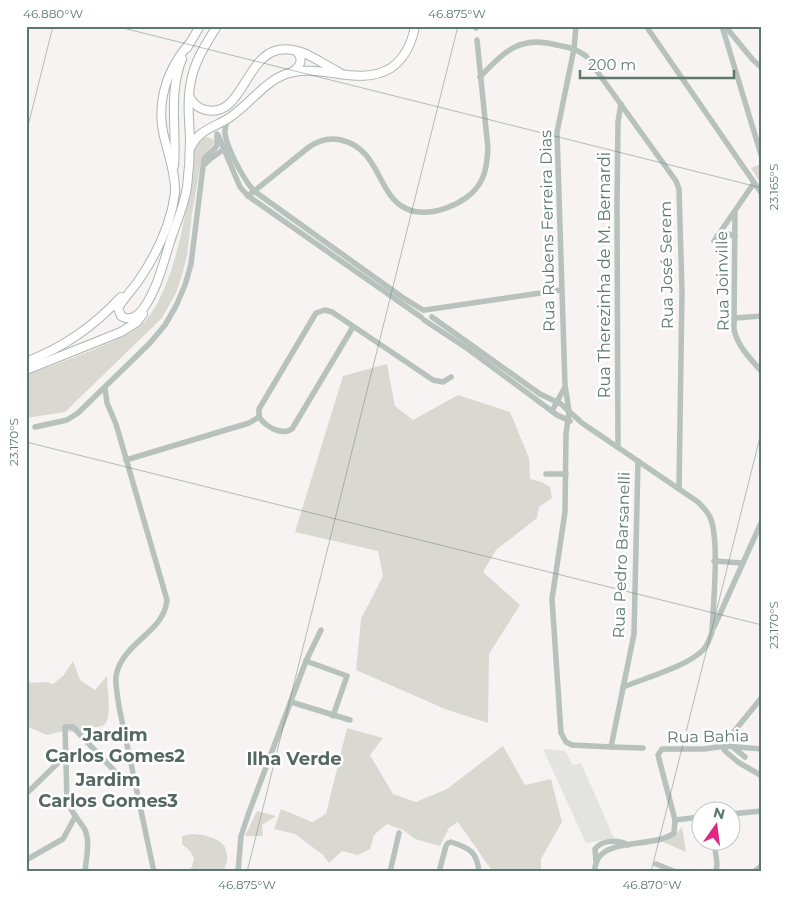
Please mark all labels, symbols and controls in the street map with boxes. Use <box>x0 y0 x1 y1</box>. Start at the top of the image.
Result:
text: 46.880°W <box>23 6 83 21</box>
text: 46.875°W <box>428 6 486 21</box>
scale bar <box>580 48 734 80</box>
text: 200 m <box>588 55 636 74</box>
street label: Rua Rubens Ferreira Dias <box>536 130 559 332</box>
street label: Rua Therezinha de M. Bernardi <box>595 152 614 398</box>
text: 23.165°S <box>766 164 781 210</box>
street label: Rua José Serem <box>656 201 677 329</box>
street label: Rua Joinville <box>712 231 733 331</box>
text: 23.170°S <box>6 418 21 466</box>
street label: Rua Pedro Barsanelli <box>609 471 634 639</box>
text: 23.170°S <box>766 601 781 649</box>
district label: Jardim Carlos Gomes2 <box>45 724 185 767</box>
street label: Rua Bahia <box>667 726 749 747</box>
district label: Ilha Verde <box>246 748 342 770</box>
district label: Jardim Carlos Gomes3 <box>38 769 178 812</box>
north arrow <box>690 800 740 850</box>
text: N <box>711 803 727 823</box>
text: 46.875°W <box>218 877 276 892</box>
text: 46.870°W <box>622 877 682 892</box>

